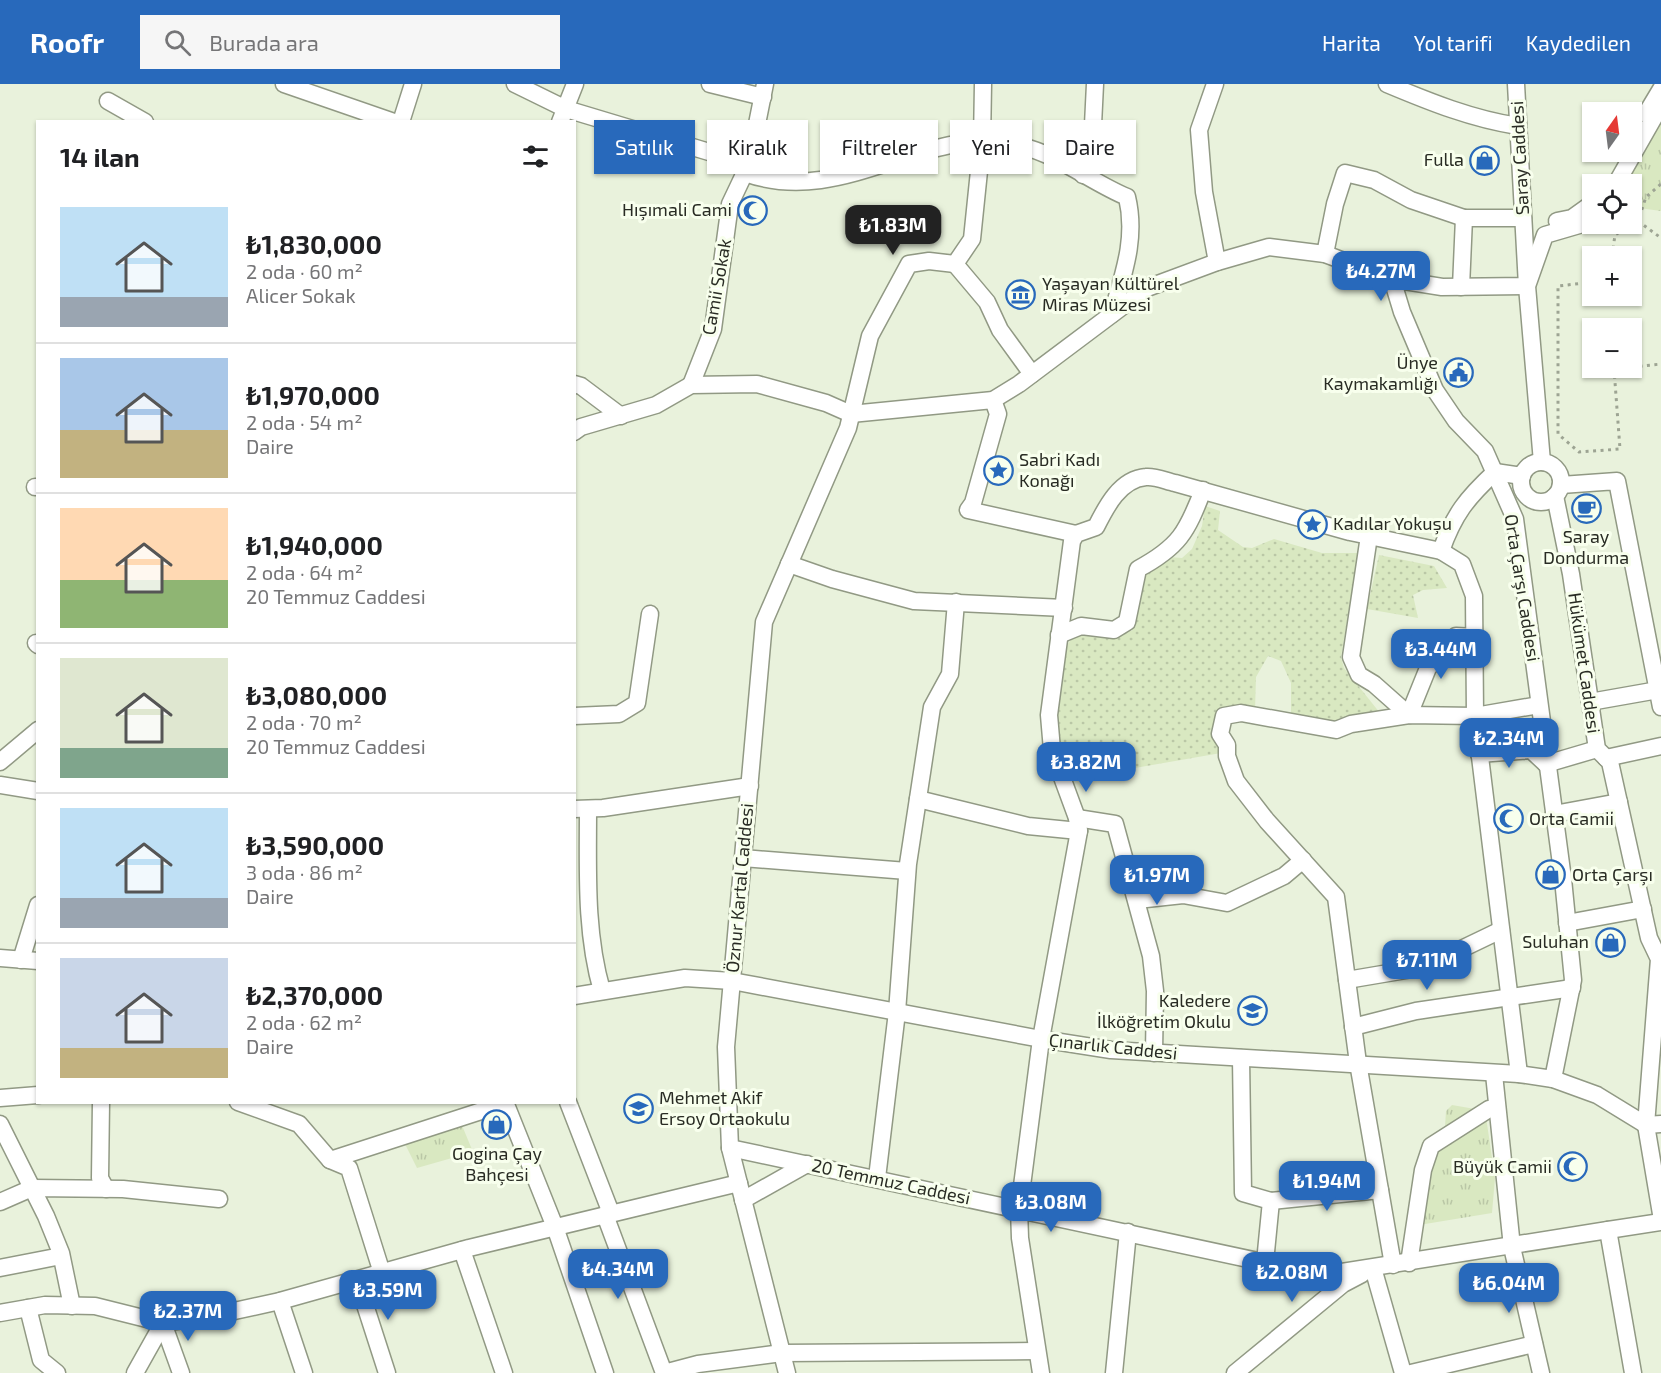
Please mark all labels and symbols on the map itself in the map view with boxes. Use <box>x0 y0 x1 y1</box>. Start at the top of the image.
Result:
street label: Saray Caddesi <box>1505 100 1533 216</box>
north arrow <box>1582 102 1642 162</box>
shop icon: Fulla <box>1469 144 1501 176</box>
place label: Fulla <box>1424 148 1464 170</box>
mosque icon: Hışımali Cami <box>737 194 769 226</box>
place label: Hışımali Cami <box>622 198 732 221</box>
pin: ₺1.83M <box>844 205 942 256</box>
street label: Camii Sokak <box>697 237 735 337</box>
pin: ₺4.27M <box>1332 251 1430 302</box>
place label: Yaşayan Kültürel Miras Müzesi <box>1042 272 1180 315</box>
museum icon: Yaşayan Kültürel Miras Müzesi <box>1005 278 1037 310</box>
place label: Ünye Kaymakamlığı <box>1323 351 1438 394</box>
public building icon: Ünye Kaymakamlığı <box>1443 357 1475 389</box>
place label: Sabri Kadı Konağı <box>1019 448 1100 491</box>
place icon: Sabri Kadı Konağı <box>982 454 1014 486</box>
cafe icon: Saray Dondurma <box>1570 492 1602 524</box>
place icon: Kadılar Yokuşu <box>1296 508 1328 540</box>
place label: Kadılar Yokuşu <box>1333 512 1452 535</box>
street label: Orta Çarşı Caddesi <box>1499 513 1546 663</box>
place label: Saray Dondurma <box>1543 525 1629 568</box>
street label: Hükümet Caddesi <box>1564 591 1606 735</box>
pin: ₺3.44M <box>1392 629 1490 680</box>
pin: ₺2.34M <box>1460 718 1558 769</box>
pin: ₺3.82M <box>1037 742 1135 793</box>
street label: Öznur Kartal Caddesi <box>721 802 757 974</box>
mosque icon: Orta Camii <box>1492 803 1524 835</box>
place label: Orta Camii <box>1529 807 1614 829</box>
pin: ₺1.97M <box>1108 855 1206 906</box>
shop icon: Orta Çarşı <box>1535 859 1567 891</box>
place label: Orta Çarşı <box>1572 863 1653 886</box>
shop icon: Suluhan <box>1594 926 1626 958</box>
place label: Suluhan <box>1522 930 1589 952</box>
pin: ₺7.11M <box>1378 940 1476 991</box>
place label: Kaledere İlköğretim Okulu <box>1097 989 1231 1032</box>
school or university icon: Kaledere İlköğretim Okulu <box>1236 995 1268 1027</box>
street label: Çınarlık Caddesi <box>1048 1028 1178 1065</box>
place label: Mehmet Akif Ersoy Ortaokulu <box>659 1086 790 1129</box>
school or university icon: Mehmet Akif Ersoy Ortaokulu <box>622 1092 654 1124</box>
shop icon: Gogina Çay Bahçesi <box>481 1109 513 1141</box>
place label: Gogina Çay Bahçesi <box>452 1142 543 1186</box>
mosque icon: Büyük Camii <box>1557 1151 1589 1183</box>
street label: 20 Temmuz Caddesi <box>810 1153 973 1209</box>
place label: Büyük Camii <box>1453 1155 1552 1177</box>
pin: ₺1.94M <box>1278 1161 1376 1212</box>
pin: ₺3.08M <box>1002 1182 1100 1233</box>
pin: ₺4.34M <box>569 1249 667 1300</box>
pin: ₺2.08M <box>1243 1252 1341 1303</box>
pin: ₺6.04M <box>1460 1263 1558 1314</box>
pin: ₺3.59M <box>339 1270 437 1321</box>
pin: ₺2.37M <box>139 1291 237 1342</box>

